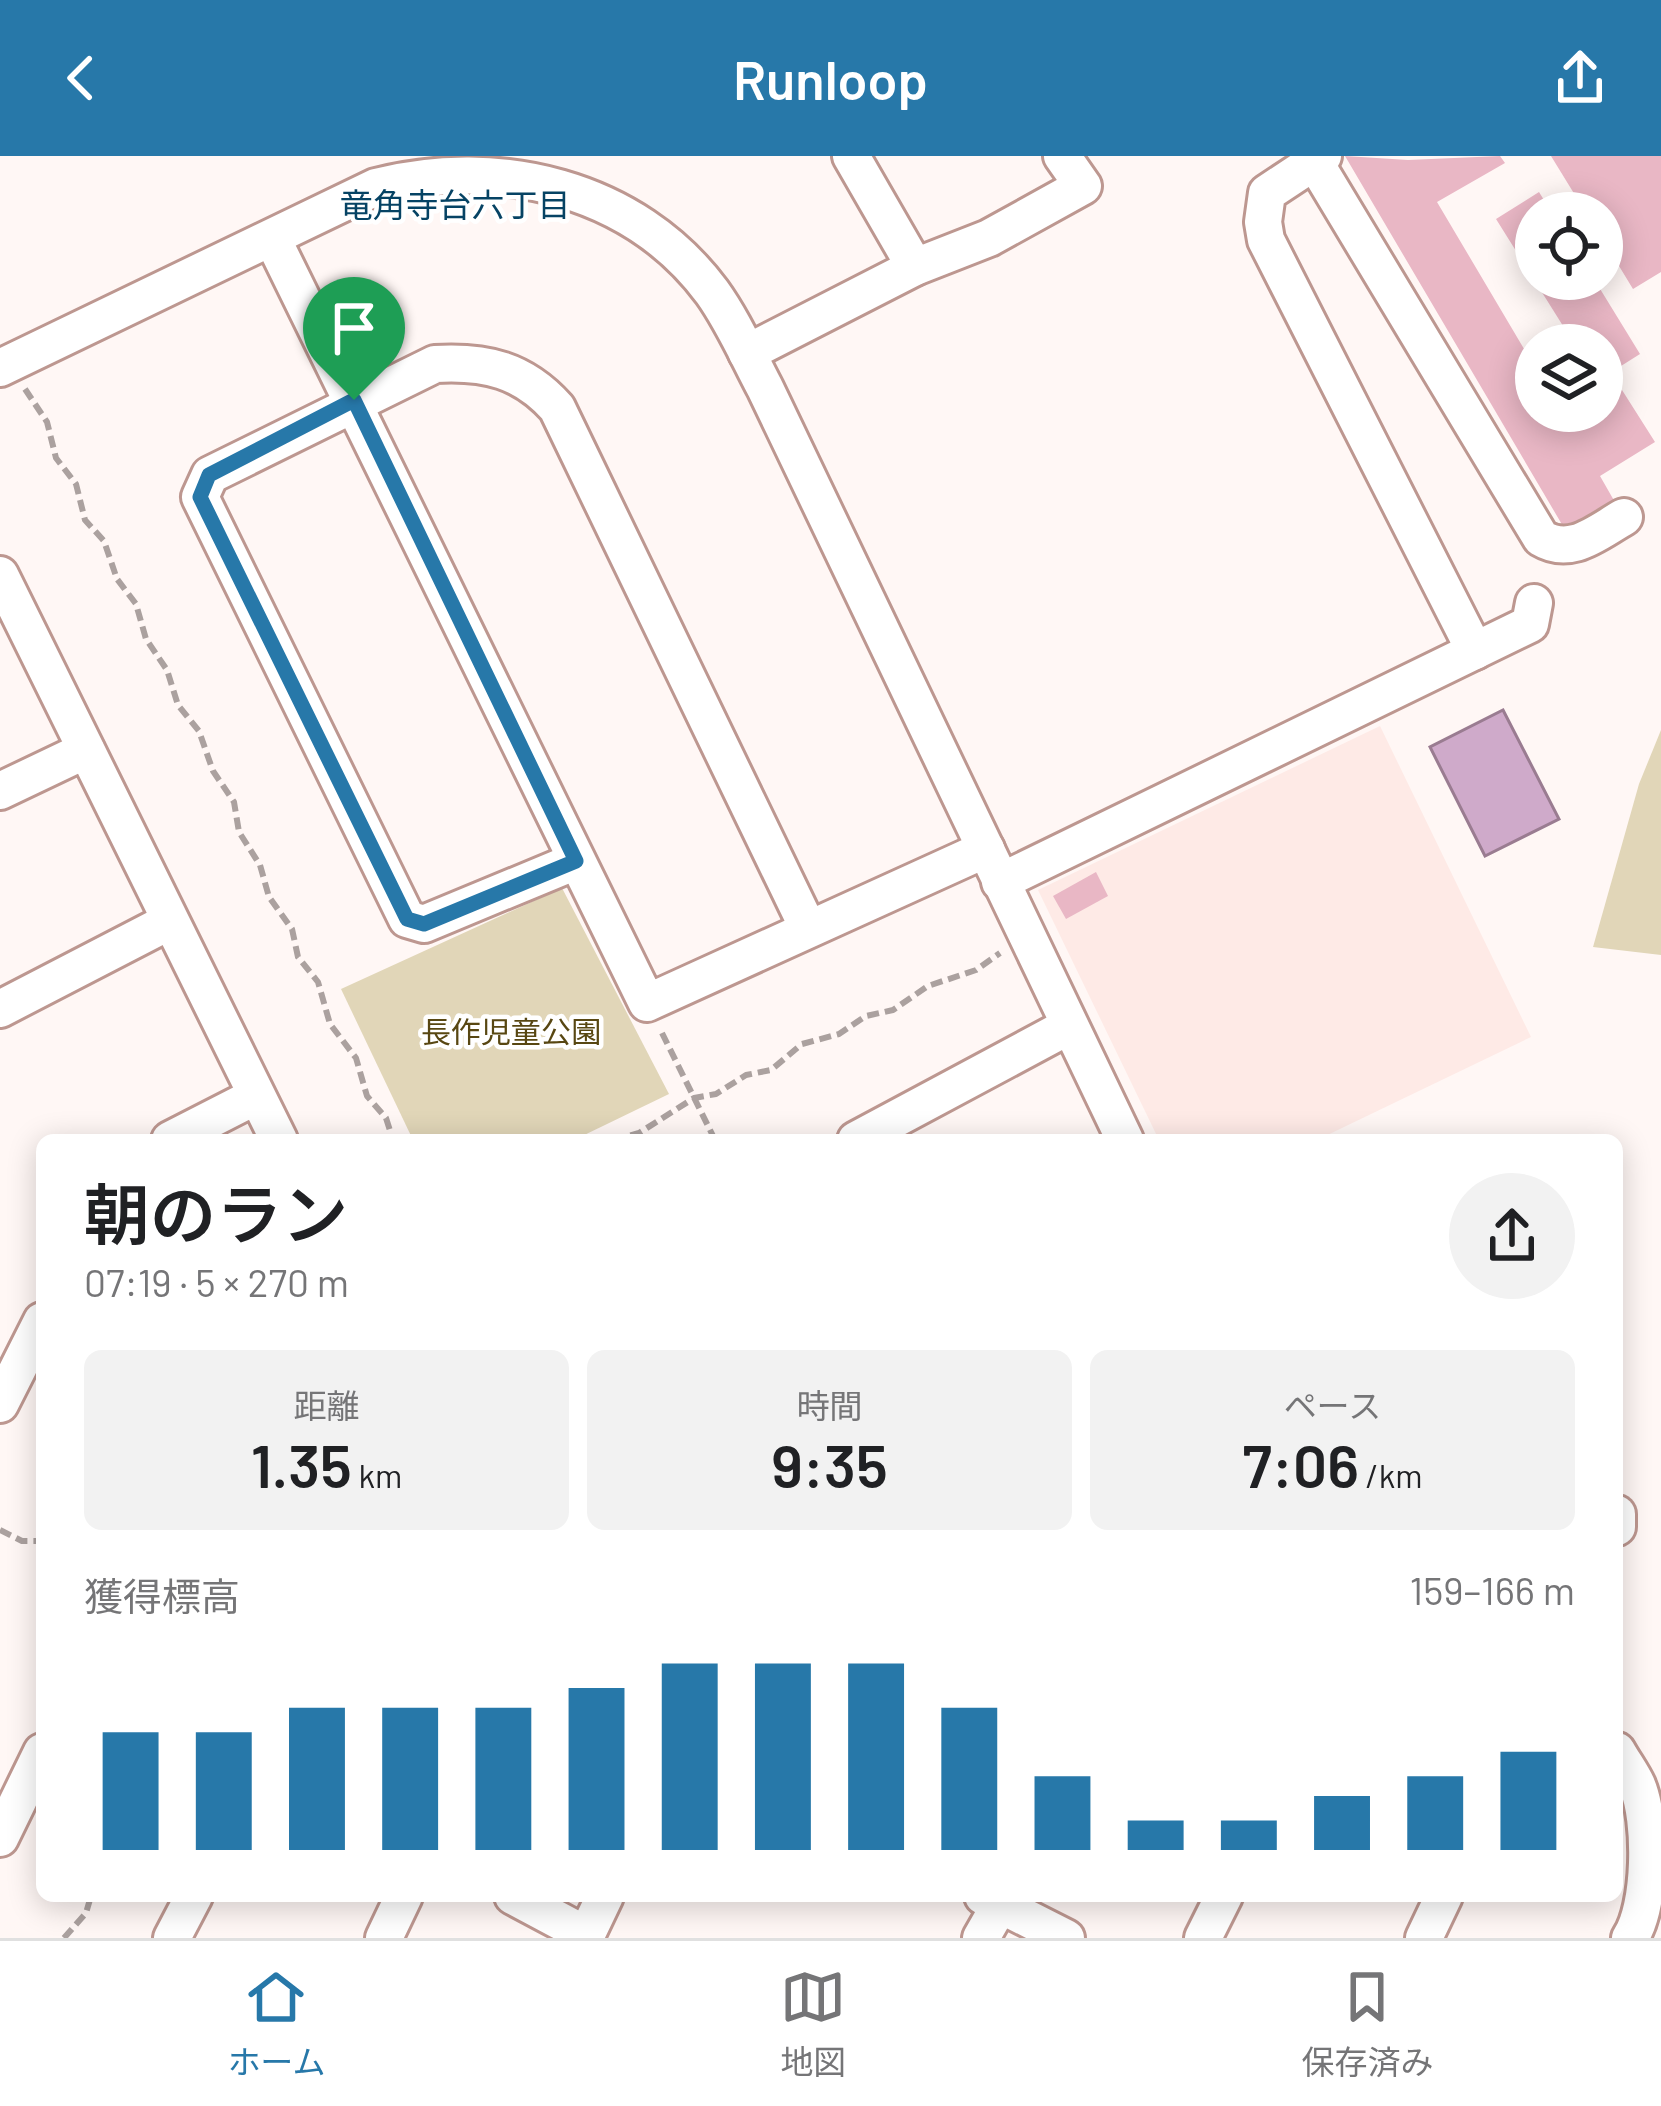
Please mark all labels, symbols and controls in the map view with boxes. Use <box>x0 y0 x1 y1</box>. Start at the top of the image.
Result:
icon: back <box>48 45 114 111</box>
icon: share <box>1547 45 1613 111</box>
text: Runloop <box>733 46 928 111</box>
district label: 竜角寺台六丁目 <box>340 184 571 224</box>
map controls <box>1515 192 1623 432</box>
button: locate <box>1515 192 1623 300</box>
pin <box>303 277 405 400</box>
icon: arrive <box>321 295 387 361</box>
button: layers <box>1515 324 1623 432</box>
park label: 長作児童公園 <box>421 1013 601 1049</box>
text: 朝のラン <box>84 1173 348 1252</box>
button: share <box>1449 1173 1575 1299</box>
text: 07:19 · 5 × 270 m <box>84 1258 349 1305</box>
text: 距離 <box>294 1385 360 1425</box>
text: 時間 <box>797 1385 863 1425</box>
text: ペース <box>1284 1385 1381 1425</box>
text: 1.35 <box>251 1428 352 1500</box>
text: 9:35 <box>771 1428 888 1500</box>
text: 7:06 <box>1242 1428 1359 1500</box>
text: km <box>352 1455 402 1495</box>
text: /km <box>1359 1455 1423 1495</box>
text: 159–166 m <box>1410 1566 1575 1613</box>
text: 獲得標高 <box>84 1572 240 1619</box>
tab: ホーム <box>227 1964 326 2084</box>
tab: 地図 <box>780 1964 846 2084</box>
tab: 保存済み <box>1301 1964 1433 2084</box>

